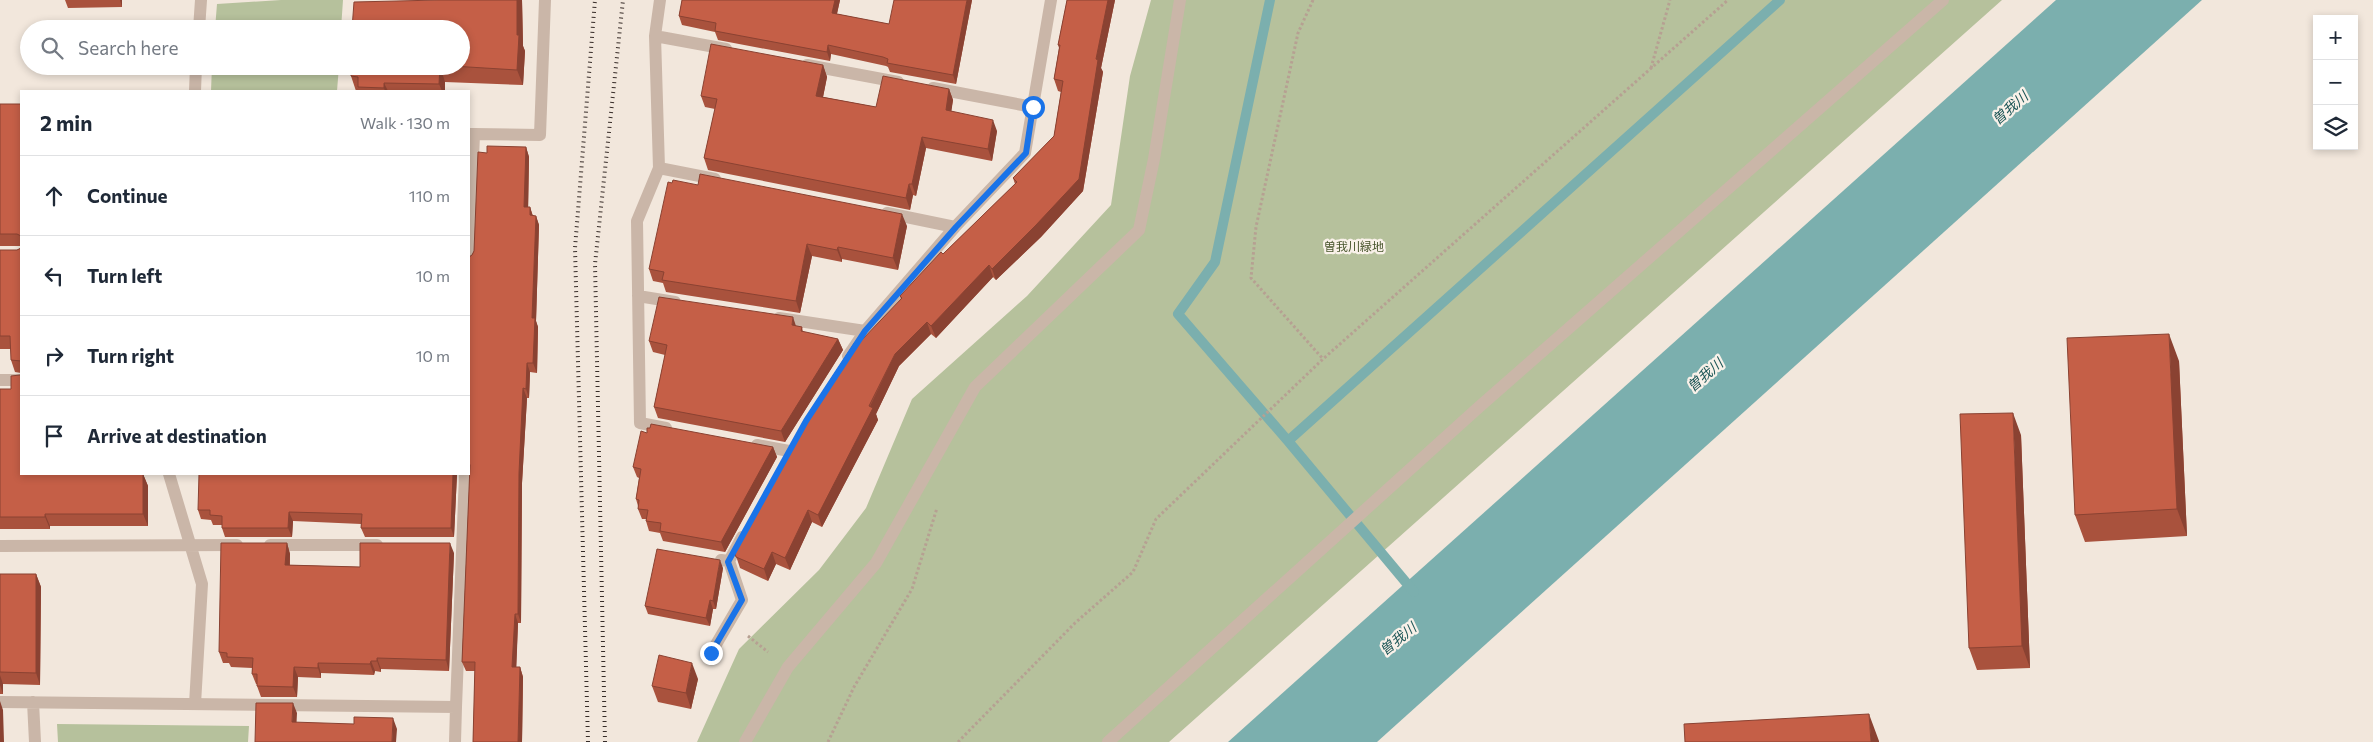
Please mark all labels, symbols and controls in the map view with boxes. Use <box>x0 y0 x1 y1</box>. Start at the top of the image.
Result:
map controls <box>2313 15 2358 150</box>
button: + <box>2313 15 2358 60</box>
search box <box>20 20 470 75</box>
icon: search <box>38 34 66 62</box>
text: Search here <box>78 36 178 59</box>
button: − <box>2313 60 2358 105</box>
water label: 曽我川 <box>1988 86 2033 128</box>
route start <box>1022 96 1045 119</box>
button: layers <box>2313 105 2358 150</box>
text: 2 min <box>40 110 92 135</box>
text: Walk · 130 m <box>360 113 450 132</box>
icon: ahead <box>40 182 68 210</box>
text: Continue <box>87 184 167 207</box>
text: 110 m <box>409 186 450 205</box>
park label: 曽我川緑地 <box>1324 239 1384 253</box>
icon: left <box>40 262 68 290</box>
text: Turn left <box>87 264 162 287</box>
text: 10 m <box>416 266 450 285</box>
icon: right <box>40 342 68 370</box>
text: Turn right <box>87 344 174 367</box>
text: 10 m <box>416 346 450 365</box>
water label: 曽我川 <box>1683 353 1728 395</box>
icon: arrive <box>40 422 68 450</box>
text: Arrive at destination <box>87 424 267 447</box>
water label: 曽我川 <box>1376 618 1421 658</box>
route end <box>700 642 723 665</box>

